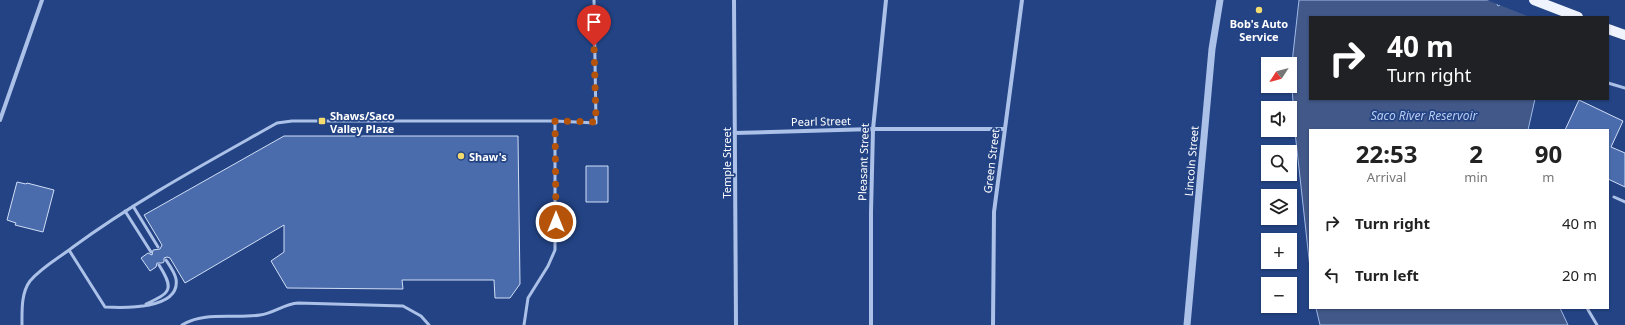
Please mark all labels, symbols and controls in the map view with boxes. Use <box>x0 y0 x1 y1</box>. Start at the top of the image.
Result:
pin <box>577 5 611 46</box>
marker: Bob's Auto Service <box>1254 5 1264 15</box>
icon: arrive <box>583 11 605 33</box>
place label: Bob's Auto Service <box>1230 16 1288 44</box>
text: 40 m <box>1387 27 1454 65</box>
icon: right <box>1321 32 1373 84</box>
north arrow <box>1261 57 1297 93</box>
map controls <box>1261 57 1297 313</box>
text: Turn right <box>1387 63 1471 87</box>
button: sound <box>1261 101 1297 137</box>
water label: Saco River Reservoir <box>1371 107 1479 124</box>
place label: Shaws/Saco Valley Plaze <box>330 108 395 136</box>
street label: Pearl Street <box>791 113 851 129</box>
marker: Shaws/Saco Valley Plaze <box>317 116 327 126</box>
street label: Pleasant Street <box>854 123 872 201</box>
street label: Lincoln Street <box>1180 125 1202 197</box>
street label: Temple Street <box>719 127 734 199</box>
street label: Green Street <box>980 128 1002 194</box>
text: 22:53 <box>1356 137 1417 170</box>
text: 2 <box>1469 137 1483 170</box>
text: 90 <box>1535 137 1562 170</box>
button: search <box>1261 145 1297 181</box>
place label: Shaw's <box>469 149 507 164</box>
marker: Shaw's <box>456 151 466 161</box>
text: Arrival <box>1367 168 1406 186</box>
text: min <box>1464 168 1488 186</box>
text: m <box>1542 168 1555 186</box>
button: layers <box>1261 189 1297 225</box>
position arrow <box>535 201 577 243</box>
icon: right <box>1321 212 1343 234</box>
text: Turn right <box>1355 213 1430 233</box>
text: 40 m <box>1562 213 1597 233</box>
button: + <box>1261 233 1297 269</box>
icon: left <box>1321 264 1343 286</box>
text: Turn left <box>1355 265 1419 285</box>
text: 20 m <box>1562 265 1597 285</box>
button: − <box>1261 277 1297 313</box>

